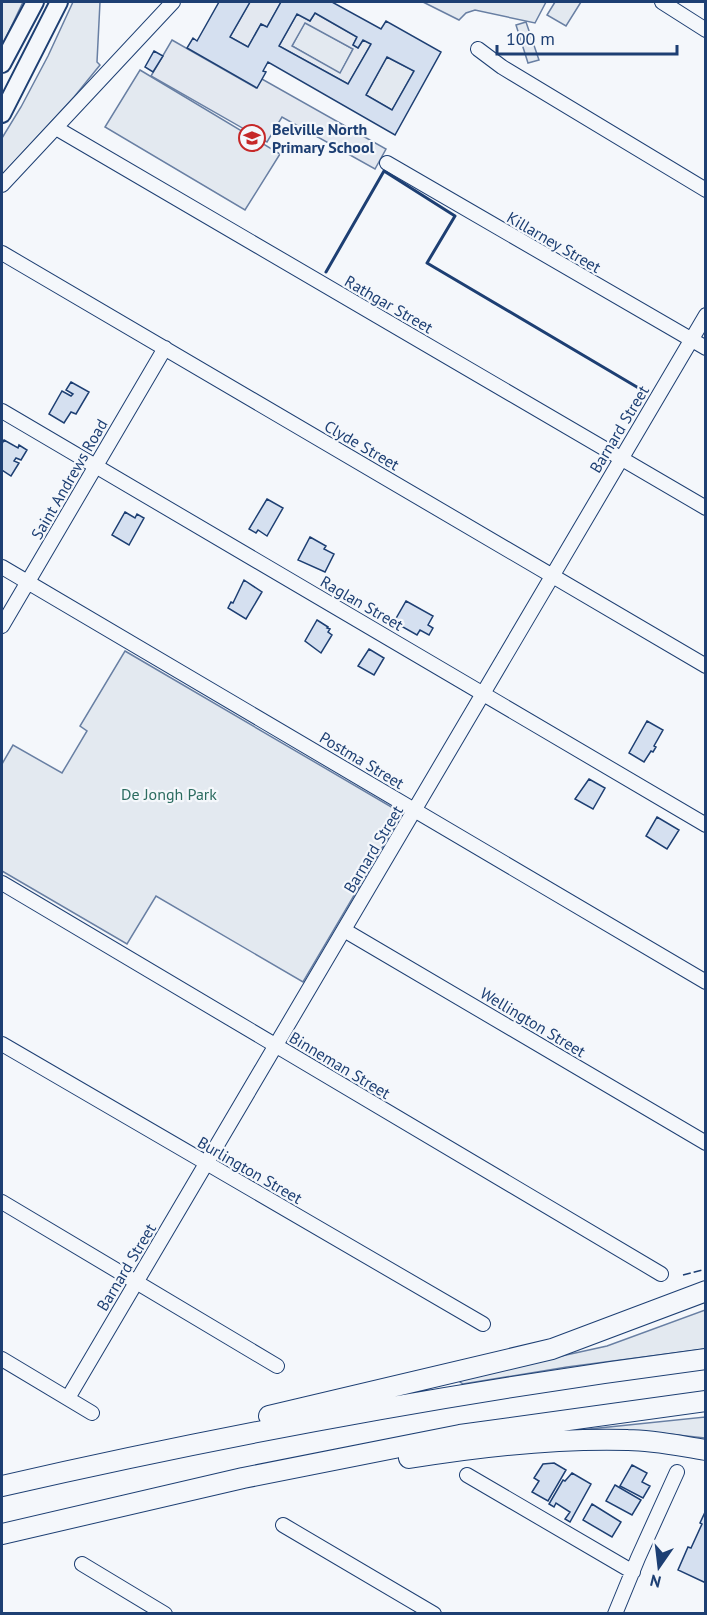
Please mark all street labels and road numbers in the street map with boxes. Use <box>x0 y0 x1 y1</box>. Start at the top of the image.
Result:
street label: Killarney Street <box>503 207 605 277</box>
street label: Rathgar Street <box>341 271 437 338</box>
street label: Barnard Street <box>585 381 653 476</box>
street label: Saint Andrews Road <box>26 415 112 543</box>
street label: Clyde Street <box>321 416 403 475</box>
street label: Raglan Street <box>317 571 407 635</box>
street label: Postma Street <box>316 727 408 793</box>
street label: Barnard Street <box>339 801 407 896</box>
street label: Wellington Street <box>477 983 590 1062</box>
street label: Binneman Street <box>286 1027 395 1103</box>
street label: Burlington Street <box>194 1132 306 1208</box>
street label: Barnard Street <box>92 1219 160 1314</box>

